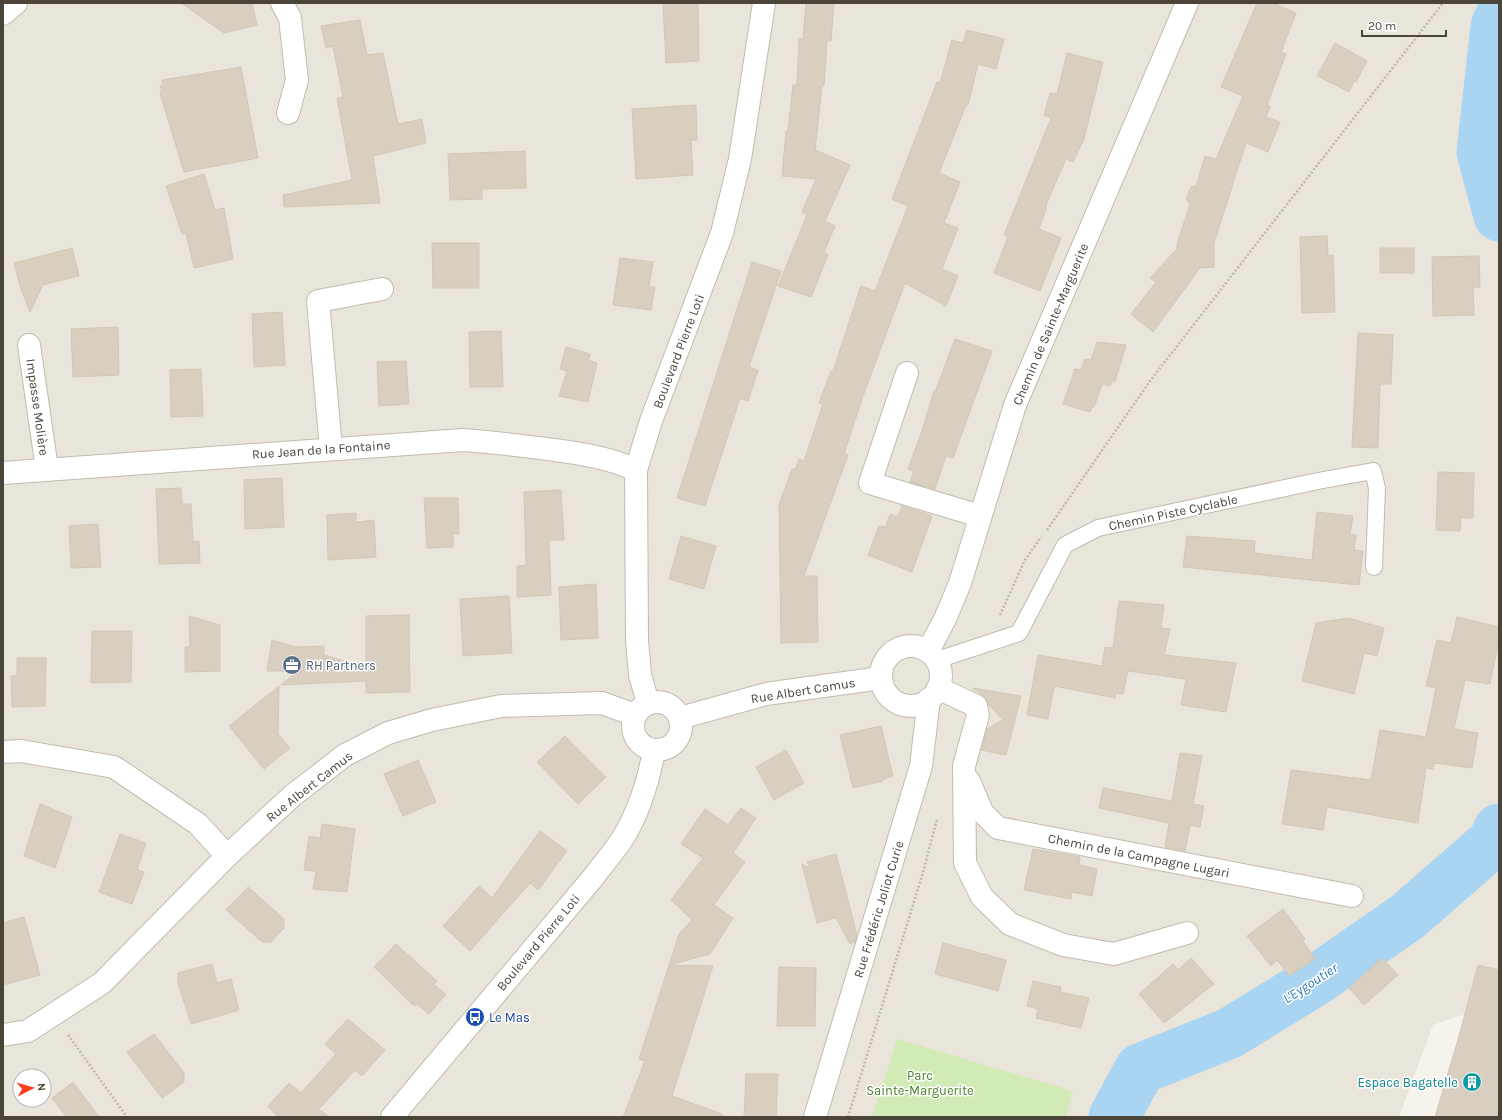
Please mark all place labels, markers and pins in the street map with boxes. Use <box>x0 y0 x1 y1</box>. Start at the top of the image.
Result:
office icon: RH Partners <box>281 654 303 676</box>
place label: RH Partners <box>306 658 376 673</box>
bus stop icon: Le Mas <box>464 1006 486 1028</box>
place label: Le Mas <box>489 1010 530 1025</box>
building icon: Espace Bagatelle <box>1461 1071 1483 1093</box>
place label: Espace Bagatelle <box>1357 1075 1458 1090</box>

